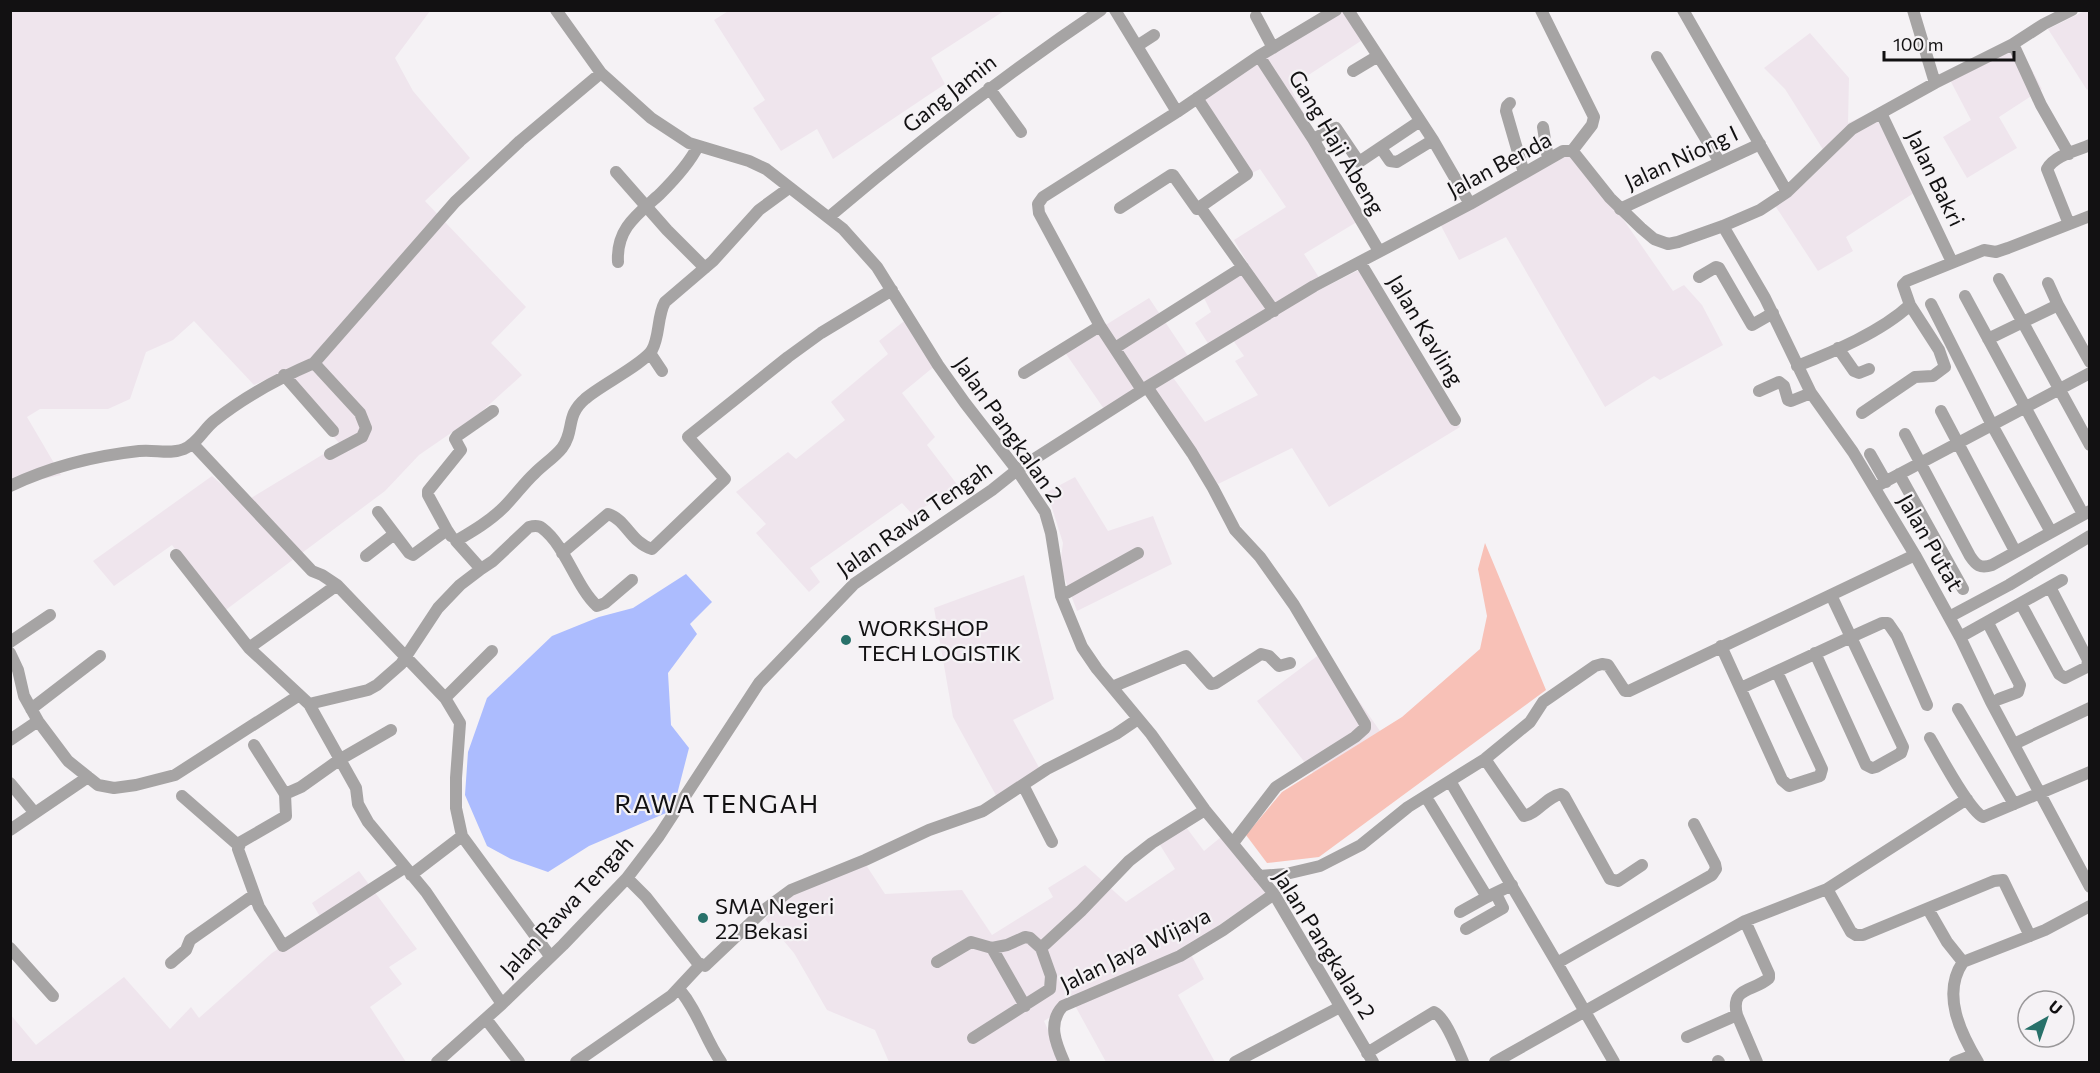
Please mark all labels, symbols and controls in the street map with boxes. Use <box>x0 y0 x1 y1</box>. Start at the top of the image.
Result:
scale bar <box>1884 24 2014 62</box>
text: 100 m <box>1893 33 1943 55</box>
street label: Gang Jamin <box>897 48 1001 138</box>
street label: Gang Haji Abeng <box>1283 65 1391 219</box>
street label: Jalan Niong I <box>1620 119 1742 195</box>
street label: Jalan Benda <box>1442 125 1556 203</box>
street label: Jalan Bakri <box>1901 125 1971 231</box>
street label: Jalan Kavling <box>1382 270 1470 391</box>
street label: Jalan Pangkalan 2 <box>949 351 1069 507</box>
street label: Jalan Rawa Tengah <box>831 454 997 582</box>
street label: Jalan Putat <box>1892 489 1970 595</box>
place label: WORKSHOP TECH LOGISTIK <box>858 614 1021 666</box>
marker: WORKSHOP TECH LOGISTIK <box>839 633 853 647</box>
district label: RAWA TENGAH <box>614 787 820 818</box>
street label: Jalan Rawa Tengah <box>494 830 638 982</box>
street label: Jalan Pangkalan 2 <box>1268 864 1382 1024</box>
place label: SMA Negeri 22 Bekasi <box>715 892 834 944</box>
street label: Jalan Jaya Wijaya <box>1055 901 1215 997</box>
marker: SMA Negeri 22 Bekasi <box>696 911 710 925</box>
north arrow <box>2016 989 2076 1049</box>
text: U <box>2045 996 2067 1018</box>

